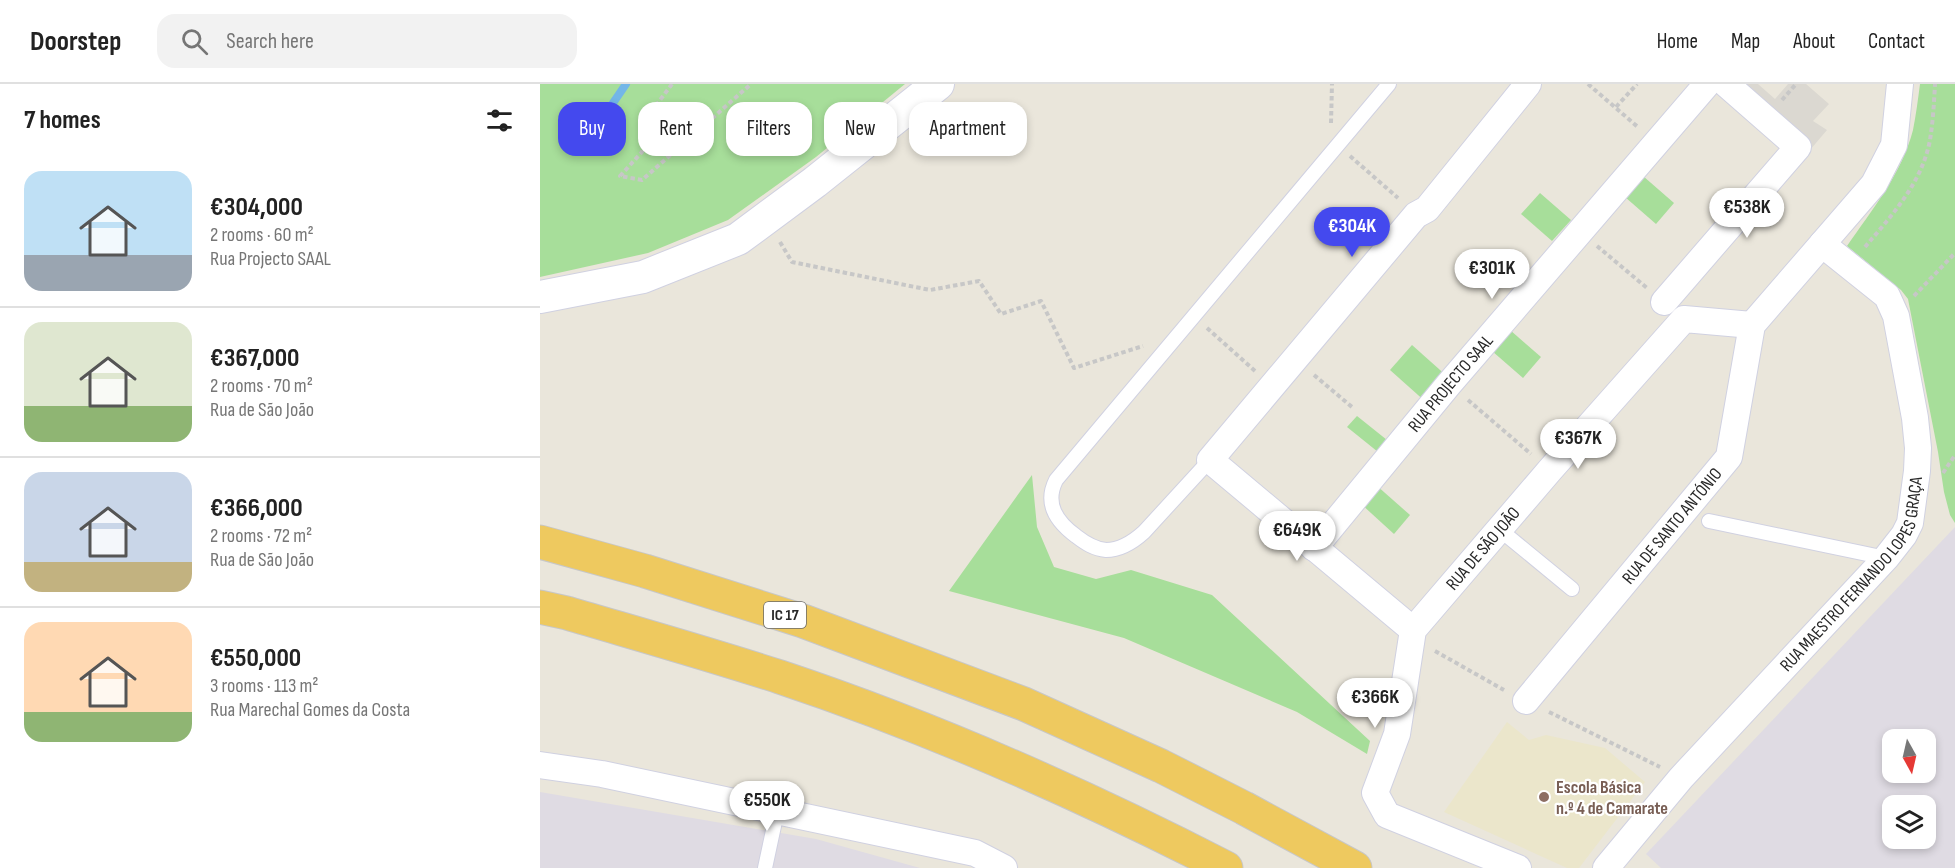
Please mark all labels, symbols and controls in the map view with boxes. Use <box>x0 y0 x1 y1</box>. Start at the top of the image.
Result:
search box <box>157 14 577 68</box>
text: Doorstep <box>30 25 121 58</box>
icon: search <box>178 25 211 58</box>
text: Search here <box>226 28 314 55</box>
text: Home <box>1657 29 1698 54</box>
text: Map <box>1731 29 1760 54</box>
text: About <box>1793 29 1835 54</box>
text: Contact <box>1868 29 1925 54</box>
chip: Buy <box>558 102 626 156</box>
chip: Rent <box>638 102 714 156</box>
chip: Filters <box>726 102 812 156</box>
chip: New <box>824 102 897 156</box>
chip: Apartment <box>909 102 1027 156</box>
icon: filters <box>483 104 516 137</box>
text: 7 homes <box>24 105 101 136</box>
pin: €538K <box>1705 188 1789 239</box>
text: €304,000 <box>210 192 303 223</box>
icon: home <box>72 195 144 267</box>
text: €538K <box>1723 195 1771 219</box>
pin: €304K <box>1310 207 1394 258</box>
text: €304K <box>1328 214 1376 238</box>
text: 2 rooms · 60 m² <box>210 223 314 247</box>
text: Rua Projecto SAAL <box>210 247 331 271</box>
pin: €301K <box>1450 249 1534 300</box>
text: €301K <box>1469 256 1515 280</box>
street label: RUA PROJECTO SAAL <box>1404 330 1498 436</box>
text: €367,000 <box>210 343 299 374</box>
icon: home <box>72 346 144 418</box>
text: 2 rooms · 70 m² <box>210 374 313 398</box>
text: Rua de São João <box>210 398 314 422</box>
pin: €367K <box>1536 419 1620 470</box>
text: €367K <box>1554 426 1602 450</box>
street label: RUA DE SANTO ANTÓNIO <box>1617 463 1726 588</box>
street label: RUA MAESTRO FERNANDO LOPES GRAÇA <box>1775 475 1927 676</box>
text: €366,000 <box>210 493 303 524</box>
icon: home <box>72 496 144 568</box>
street label: RUA DE SÃO JOÃO <box>1441 503 1524 594</box>
pin: €649K <box>1255 511 1339 562</box>
text: €649K <box>1273 518 1321 542</box>
text: 2 rooms · 72 m² <box>210 524 312 548</box>
text: Rua de São João <box>210 548 314 572</box>
road number: IC 17 <box>764 602 806 628</box>
text: €550,000 <box>210 643 301 674</box>
icon: home <box>72 646 144 718</box>
text: 3 rooms · 113 m² <box>210 674 319 698</box>
pin: €366K <box>1333 678 1417 729</box>
text: €366K <box>1351 685 1399 709</box>
text: Rua Marechal Gomes da Costa <box>210 698 410 722</box>
north arrow <box>1882 729 1936 783</box>
map controls <box>1882 729 1936 849</box>
place label: Escola Básica n.º 4 de Camarate <box>1556 777 1668 819</box>
pin: €550K <box>725 781 809 832</box>
text: €550K <box>743 788 791 812</box>
marker: Escola Básica n.º 4 de Camarate <box>1537 790 1551 804</box>
button: layers <box>1882 795 1936 849</box>

